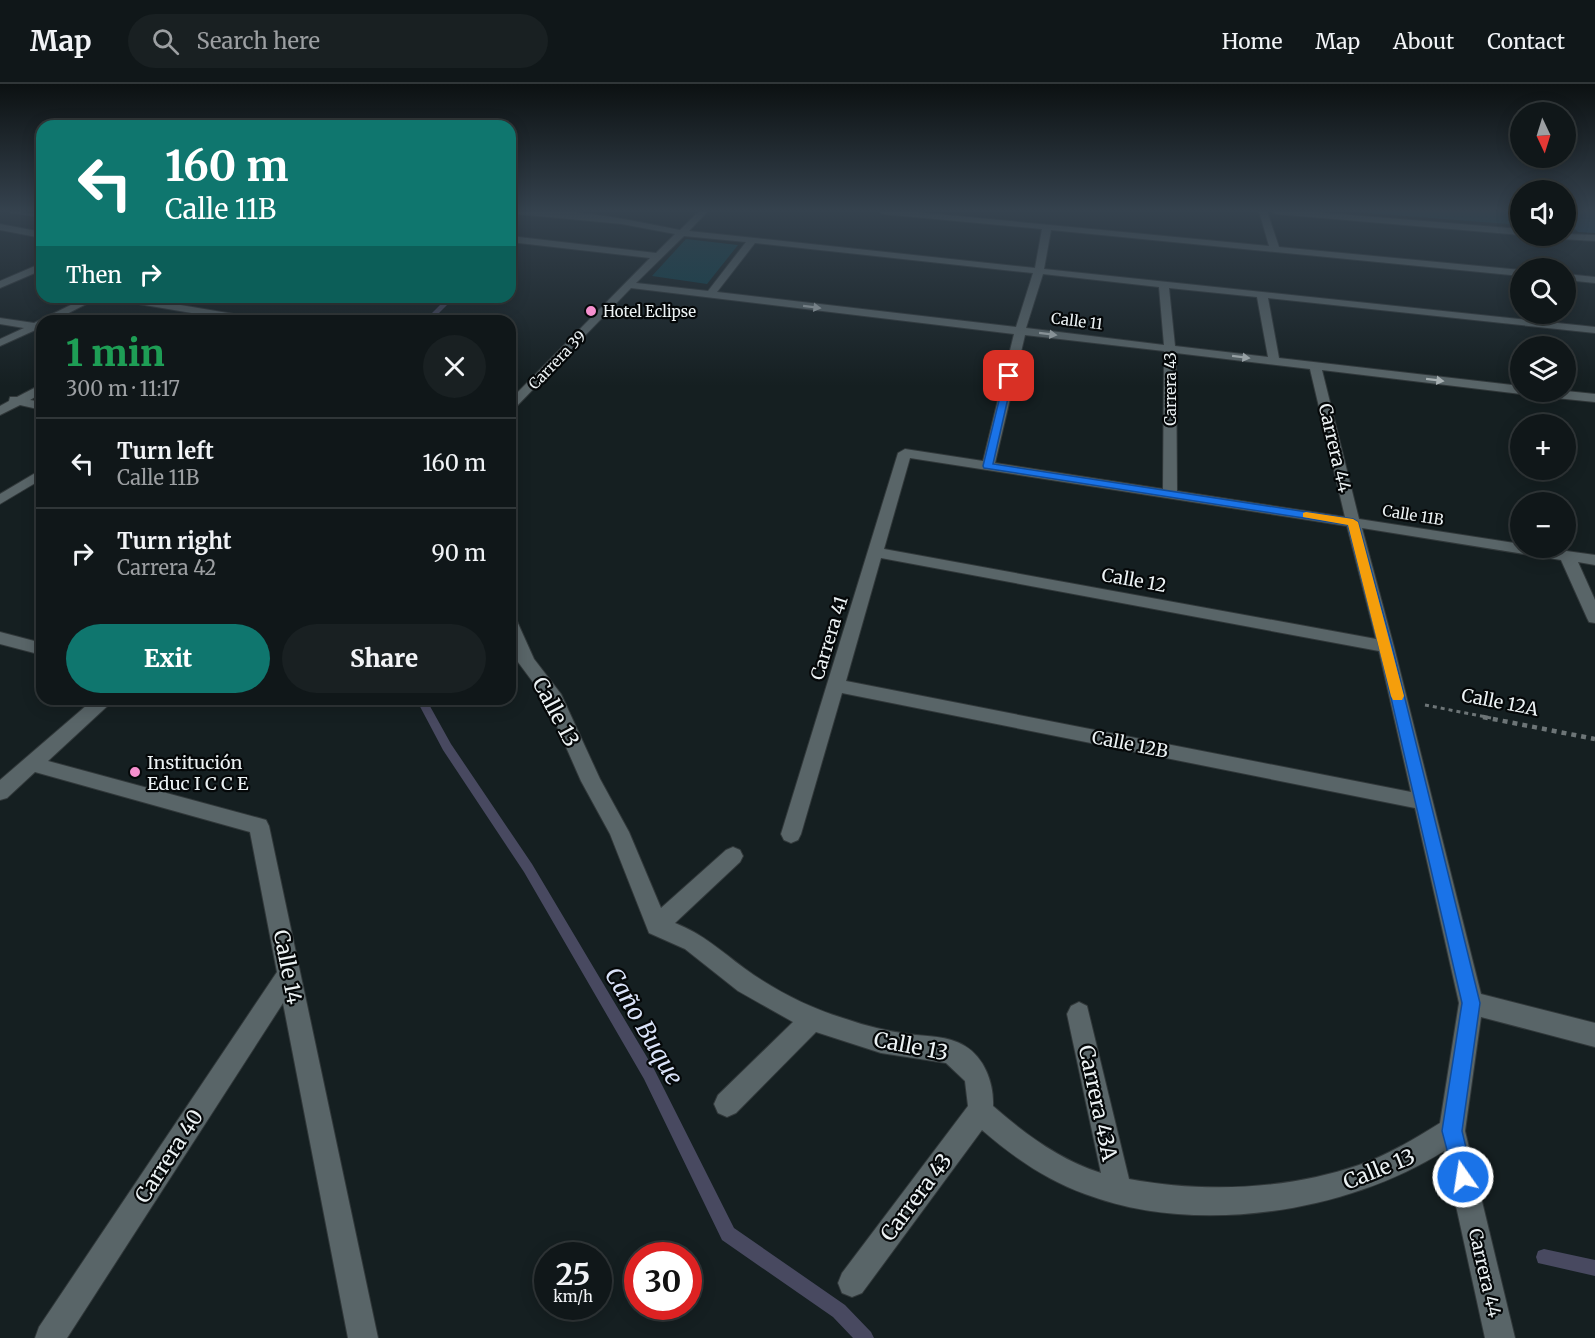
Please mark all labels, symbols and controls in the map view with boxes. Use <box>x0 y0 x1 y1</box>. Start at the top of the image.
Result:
search box <box>128 14 548 68</box>
text: Map <box>30 23 92 59</box>
icon: search <box>149 25 182 58</box>
text: Search here <box>197 27 320 55</box>
text: Home <box>1222 28 1282 55</box>
text: Map <box>1315 28 1360 55</box>
text: About <box>1393 28 1454 55</box>
text: Contact <box>1487 28 1565 55</box>
north arrow <box>1510 102 1576 168</box>
map controls <box>1510 102 1576 558</box>
text: 160 m <box>165 140 289 192</box>
icon: left <box>66 144 144 222</box>
button: sound <box>1510 180 1576 246</box>
text: Calle 11B <box>165 192 276 226</box>
icon: right <box>134 258 167 291</box>
button: search <box>1510 258 1576 324</box>
text: Then <box>66 261 122 289</box>
place label: Hotel Eclipse <box>603 302 696 321</box>
one-way arrow <box>803 302 822 311</box>
marker: Hotel Eclipse <box>584 304 598 318</box>
street label: Calle 11 <box>1050 308 1104 334</box>
street label: Carrera 39 <box>524 327 590 393</box>
one-way arrow <box>1038 329 1057 339</box>
text: 1 min <box>66 331 165 376</box>
button: close <box>423 335 486 398</box>
button: layers <box>1510 336 1576 402</box>
pin <box>983 350 1034 401</box>
street label: Carrera 43 <box>1161 352 1180 426</box>
one-way arrow <box>1232 352 1251 362</box>
icon: arrive <box>992 359 1025 392</box>
one-way arrow <box>1426 375 1445 385</box>
text: 300 m · 11:17 <box>66 376 180 401</box>
street label: Carrera 44 <box>1314 401 1356 495</box>
button: + <box>1510 414 1576 480</box>
text: Turn left <box>117 437 214 465</box>
icon: left <box>66 447 99 480</box>
text: 160 m <box>422 449 486 477</box>
text: Calle 11B <box>117 465 199 490</box>
button: − <box>1510 492 1576 558</box>
street label: Calle 11B <box>1381 501 1445 529</box>
text: Turn right <box>117 527 231 555</box>
icon: right <box>66 537 99 570</box>
text: 90 m <box>431 539 486 567</box>
text: Carrera 42 <box>117 555 216 580</box>
street label: Calle 12 <box>1100 563 1168 597</box>
street label: Carrera 41 <box>805 593 853 683</box>
button: Exit <box>66 624 270 693</box>
button: Share <box>282 624 486 693</box>
street label: Calle 13 <box>526 672 586 752</box>
street label: Calle 12A <box>1460 683 1541 721</box>
street label: Calle 12B <box>1090 725 1170 763</box>
place label: Institución Educ I C C E <box>147 751 249 795</box>
marker: Institución Educ I C C E <box>128 765 142 779</box>
street label: Calle 14 <box>268 927 308 1007</box>
water label: Caño Buque <box>598 961 690 1091</box>
street label: Calle 13 <box>872 1026 950 1066</box>
street label: Carrera 43A <box>1073 1043 1123 1163</box>
street label: Carrera 40 <box>129 1104 209 1208</box>
street label: Calle 13 <box>1339 1142 1419 1196</box>
position arrow <box>1431 1145 1495 1209</box>
street label: Carrera 43 <box>874 1148 958 1246</box>
street label: Carrera 44 <box>1464 1226 1506 1320</box>
speed limit sign: 30 <box>624 1242 702 1320</box>
text: 25 <box>556 1255 590 1293</box>
text: km/h <box>553 1287 593 1306</box>

